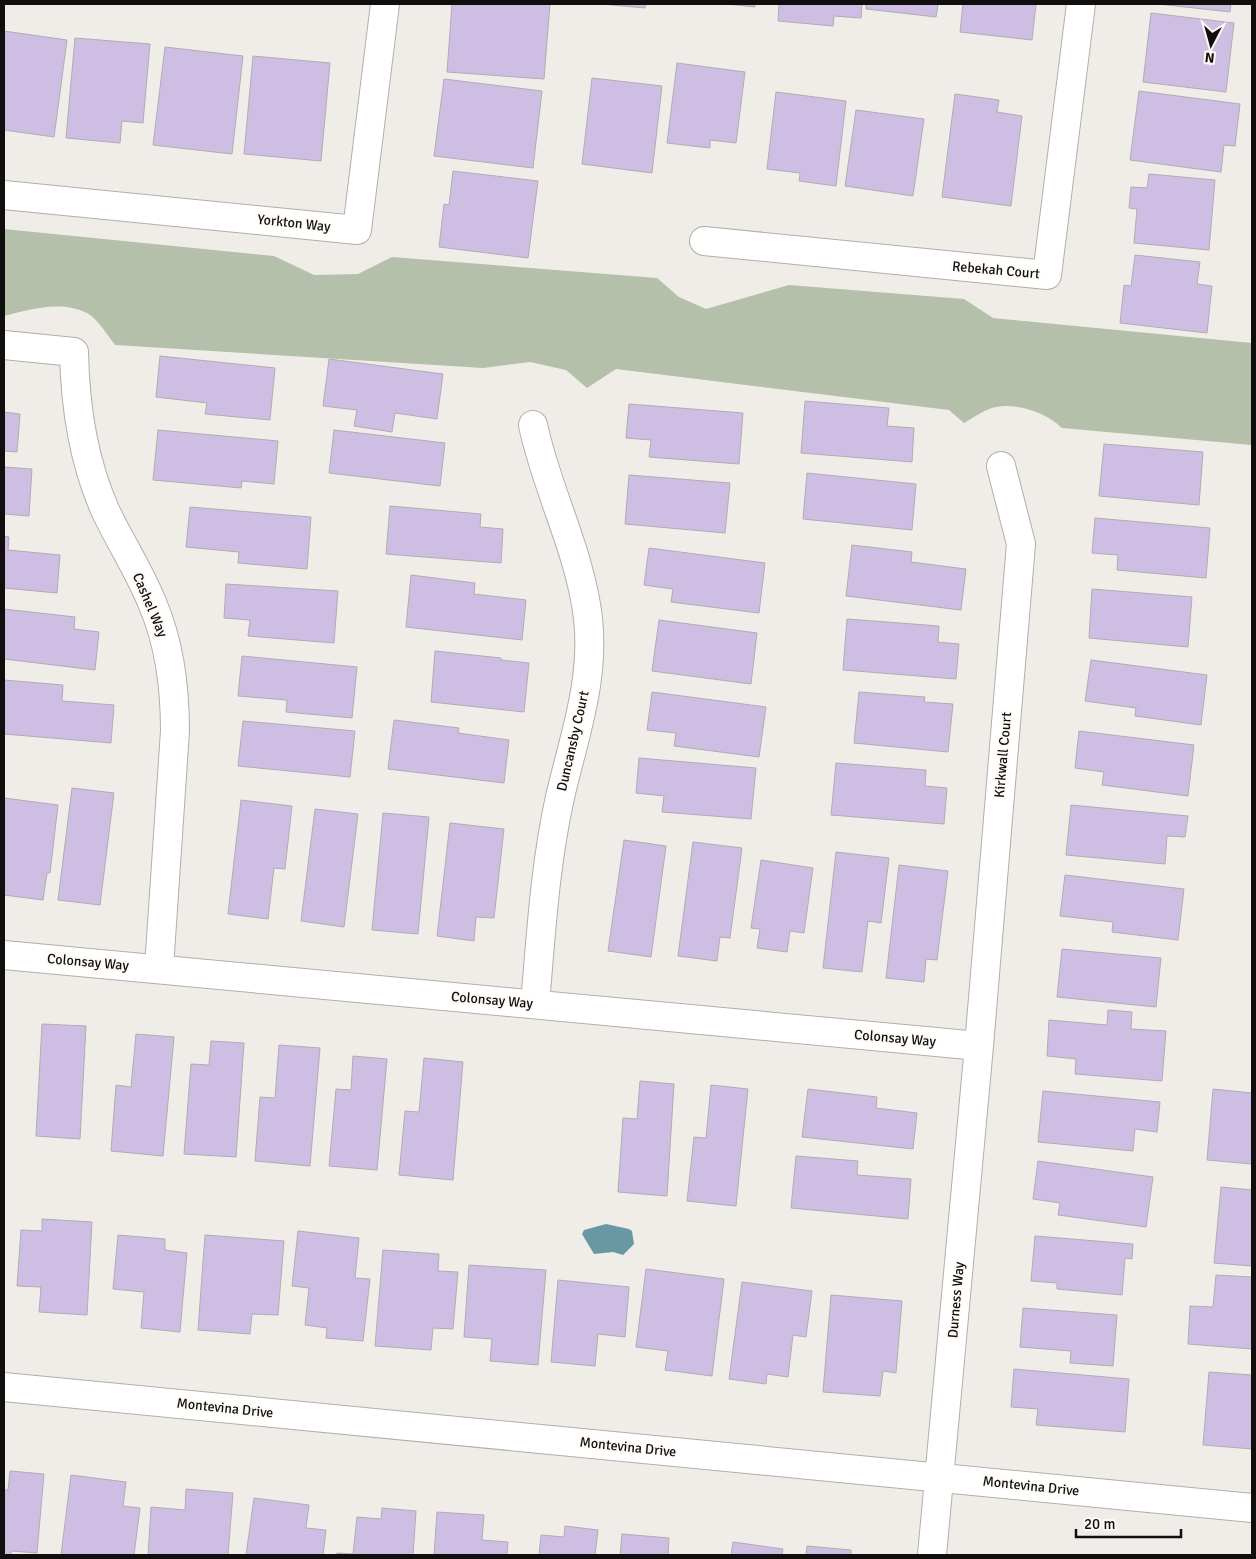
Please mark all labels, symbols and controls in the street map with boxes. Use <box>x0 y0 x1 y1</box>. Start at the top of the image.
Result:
north arrow <box>1186 20 1236 70</box>
text: N <box>1204 48 1215 66</box>
street label: Yorkton Way <box>257 211 332 235</box>
street label: Rebekah Court <box>951 258 1041 282</box>
street label: Cashel Way <box>129 570 171 640</box>
street label: Duncansby Court <box>553 689 593 793</box>
street label: Kirkwall Court <box>991 711 1015 799</box>
street label: Colonsay Way <box>46 950 130 974</box>
street label: Colonsay Way <box>450 988 534 1012</box>
street label: Colonsay Way <box>853 1026 937 1050</box>
street label: Durness Way <box>944 1261 968 1339</box>
street label: Montevina Drive <box>176 1394 274 1422</box>
street label: Montevina Drive <box>579 1433 677 1461</box>
street label: Montevina Drive <box>982 1472 1080 1500</box>
scale bar <box>1076 1506 1181 1538</box>
text: 20 m <box>1084 1515 1115 1533</box>

